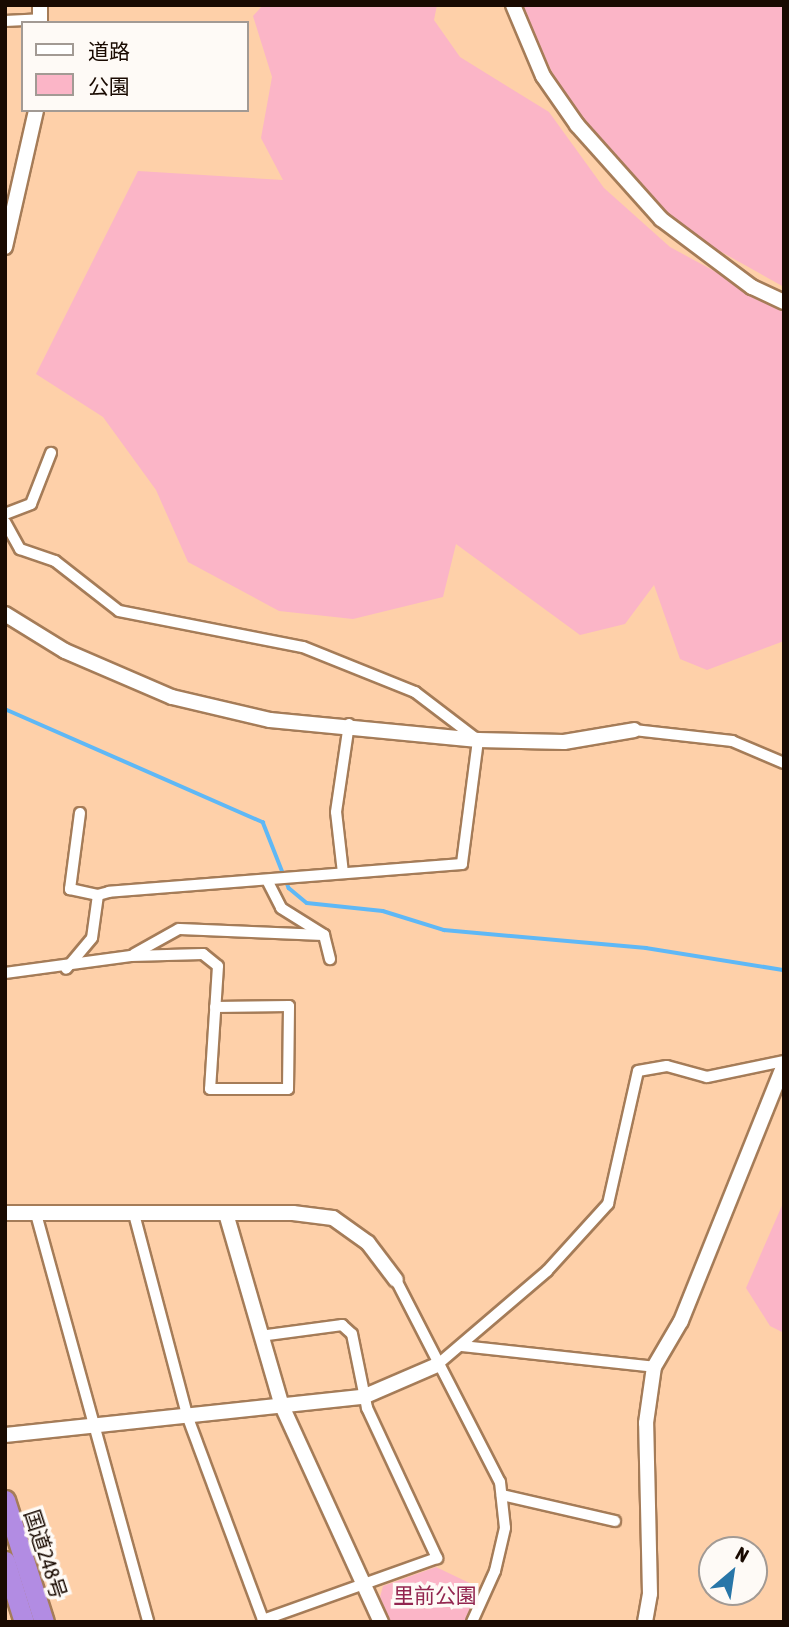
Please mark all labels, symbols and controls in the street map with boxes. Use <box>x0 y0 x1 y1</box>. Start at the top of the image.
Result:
legend <box>21 21 248 112</box>
text: 道路 <box>88 39 130 63</box>
text: 公園 <box>88 74 130 98</box>
street label: 国道248号 <box>20 1506 72 1602</box>
north arrow <box>698 1536 768 1606</box>
text: N <box>732 1542 752 1567</box>
park label: 里前公園 <box>393 1582 477 1608</box>

